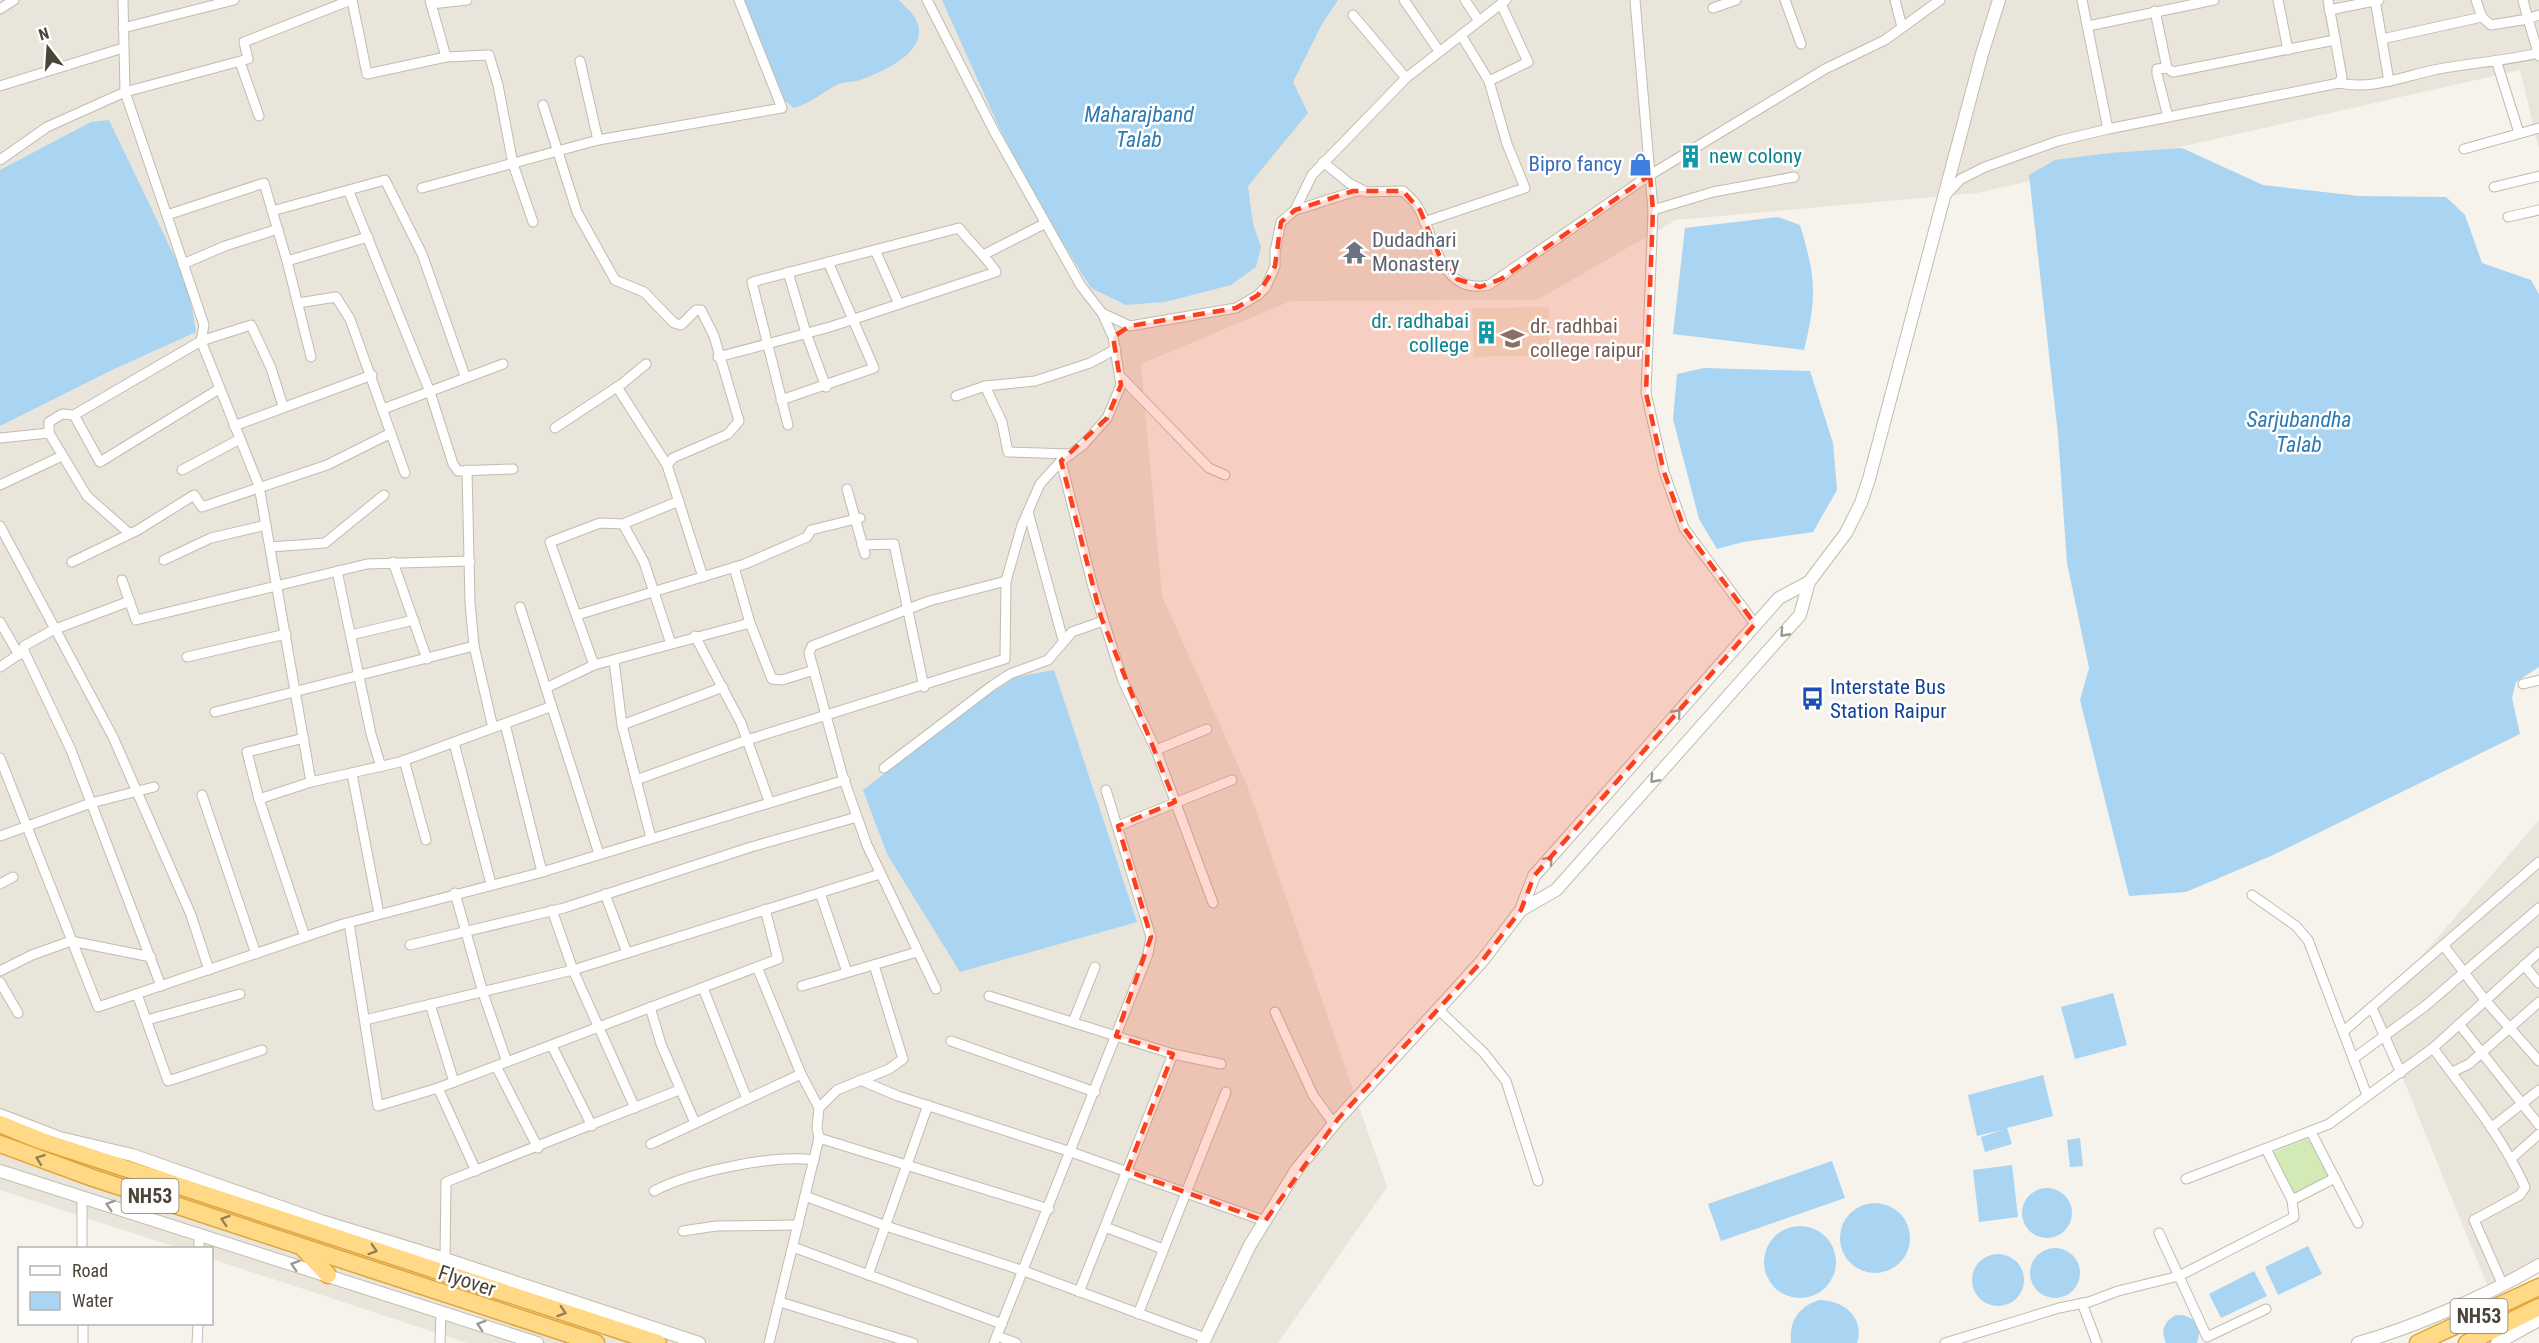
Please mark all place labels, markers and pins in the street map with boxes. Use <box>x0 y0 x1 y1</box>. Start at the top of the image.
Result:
building icon: new colony <box>1678 143 1704 169</box>
place label: new colony <box>1709 144 1802 168</box>
shop icon: Bipro fancy <box>1627 151 1653 177</box>
place label: Bipro fancy <box>1528 152 1622 176</box>
place label: Dudadhari Monastery <box>1372 228 1460 276</box>
temple icon: Dudadhari Monastery <box>1341 239 1367 265</box>
place label: dr. radhabai college <box>1371 309 1469 357</box>
place label: dr. radhbai college raipur <box>1530 314 1643 362</box>
building icon: dr. radhabai college <box>1474 320 1500 346</box>
school or university icon: dr. radhbai college raipur <box>1499 325 1525 351</box>
place label: Interstate Bus Station Raipur <box>1830 675 1947 723</box>
bus stop icon: Interstate Bus Station Raipur <box>1799 686 1825 712</box>

